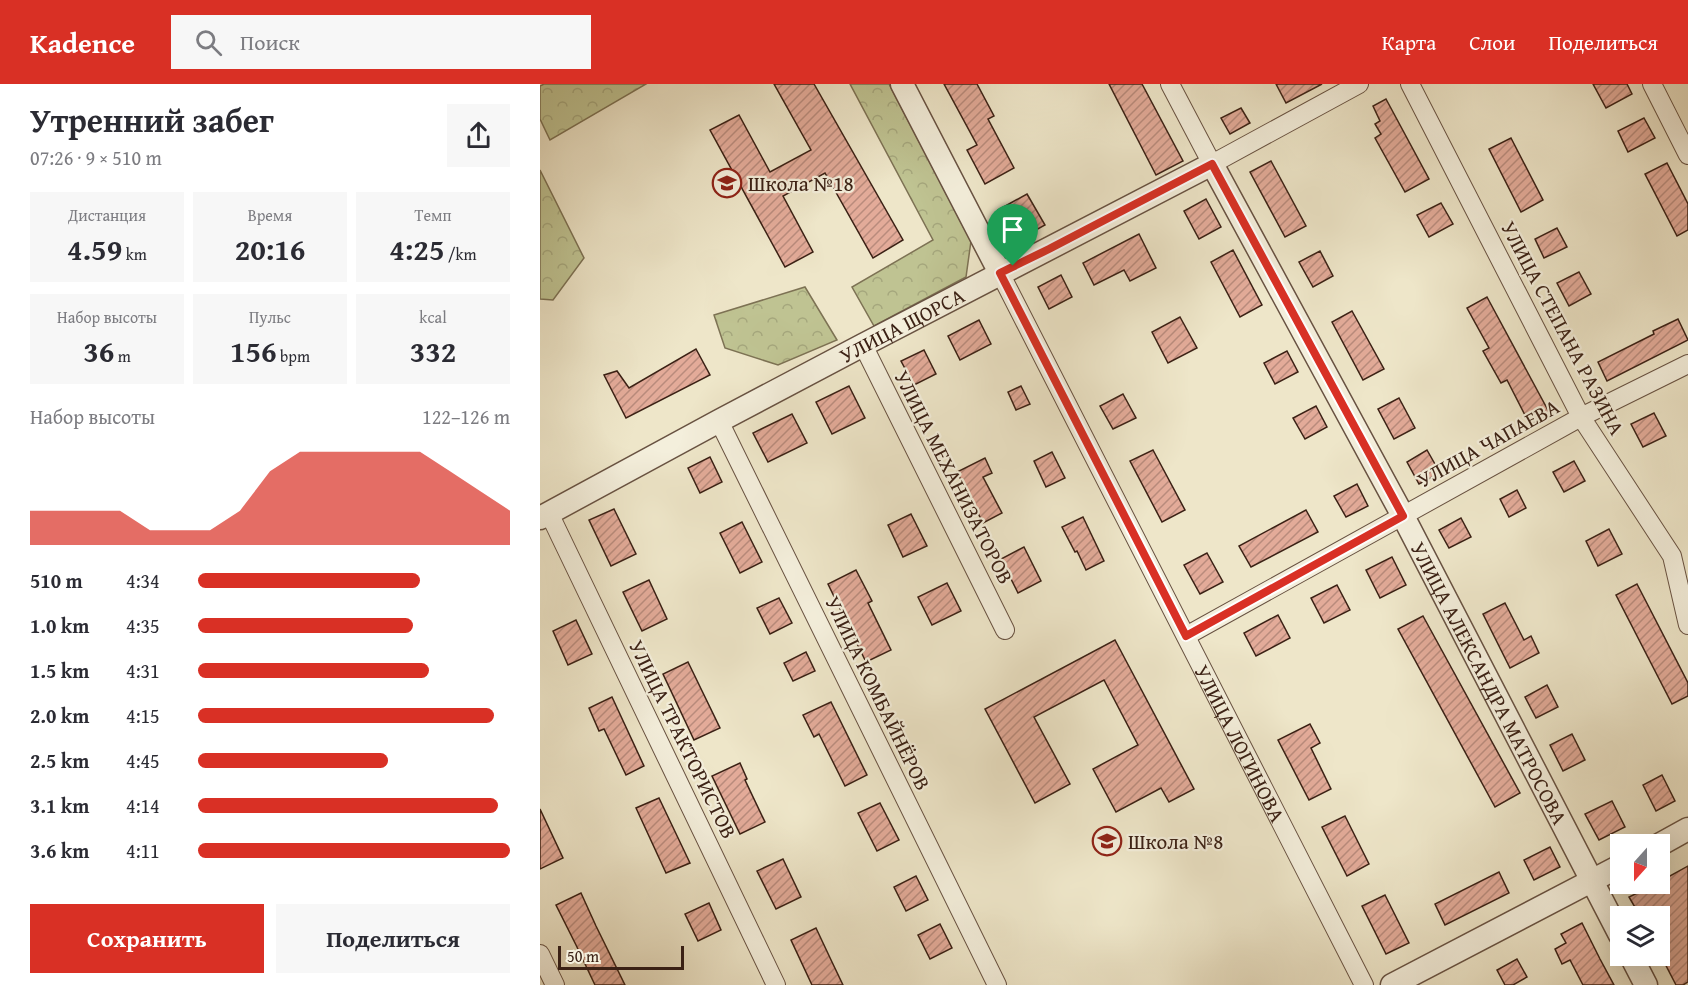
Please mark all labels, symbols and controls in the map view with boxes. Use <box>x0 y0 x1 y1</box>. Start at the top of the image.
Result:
search box <box>171 15 591 69</box>
text: Kadence <box>30 22 135 63</box>
icon: search <box>192 26 225 59</box>
text: Поиск <box>240 26 300 58</box>
text: Карта <box>1382 27 1436 58</box>
text: Слои <box>1469 27 1515 58</box>
text: Поделиться <box>1548 27 1658 58</box>
text: Утренний забег <box>30 96 274 144</box>
button: share <box>447 104 510 167</box>
text: 07:26 · 9 × 510 m <box>30 143 162 172</box>
school or university icon: Школа №18 <box>711 167 743 199</box>
place label: Школа №18 <box>748 168 854 199</box>
text: Дистанция <box>68 203 146 227</box>
text: Время <box>248 203 292 227</box>
text: Темп <box>415 203 451 227</box>
pin <box>987 204 1038 266</box>
icon: arrive <box>996 213 1029 246</box>
street label: УЛИЦА СТЕПАНА РАЗИНА <box>1493 216 1633 441</box>
text: 4.59 <box>67 227 122 271</box>
text: 20:16 <box>235 227 305 271</box>
text: 4:25 <box>389 227 444 271</box>
text: km <box>122 242 147 266</box>
text: /km <box>444 242 477 266</box>
street label: УЛИЦА ЩОРСА <box>834 279 970 370</box>
text: Набор высоты <box>57 305 157 329</box>
text: Пульс <box>249 305 291 329</box>
text: kcal <box>419 305 447 329</box>
text: 36 <box>83 329 114 373</box>
text: 156 <box>230 329 277 373</box>
text: 332 <box>410 329 456 373</box>
text: m <box>114 344 131 368</box>
text: bpm <box>277 344 310 368</box>
street label: УЛИЦА МЕХАНИЗАТОРОВ <box>887 365 1021 589</box>
street label: УЛИЦА ЧАПАЕВА <box>1411 391 1565 495</box>
text: Набор высоты <box>30 402 155 431</box>
text: 122–126 m <box>422 402 510 431</box>
street label: УЛИЦА АЛЕКСАНДРА МАТРОСОВА <box>1403 536 1576 830</box>
text: 510 m <box>30 566 83 595</box>
text: 4:34 <box>126 566 160 595</box>
street label: УЛИЦА КОМБАЙНЁРОВ <box>817 591 939 795</box>
text: 1.0 km <box>30 611 89 640</box>
text: 4:35 <box>126 611 160 640</box>
street label: УЛИЦА ТРАКТОРИСТОВ <box>621 634 745 844</box>
text: 1.5 km <box>30 656 89 685</box>
text: 4:31 <box>126 656 160 685</box>
street label: УЛИЦА ЛОГИНОВА <box>1187 659 1294 827</box>
text: 2.0 km <box>30 701 89 730</box>
text: 4:15 <box>126 701 160 730</box>
text: 2.5 km <box>30 746 89 775</box>
text: 4:45 <box>126 746 160 775</box>
text: 3.1 km <box>30 791 89 820</box>
text: 4:14 <box>126 791 160 820</box>
school or university icon: Школа №8 <box>1091 825 1123 857</box>
place label: Школа №8 <box>1128 826 1223 857</box>
north arrow <box>1610 834 1670 894</box>
map controls <box>1610 834 1670 966</box>
text: 3.6 km <box>30 836 89 865</box>
text: 4:11 <box>126 836 160 865</box>
button: Сохранить <box>30 904 264 973</box>
button: Поделиться <box>276 904 510 973</box>
button: layers <box>1610 906 1670 966</box>
scale bar <box>558 943 684 970</box>
text: 50 m <box>567 944 599 968</box>

